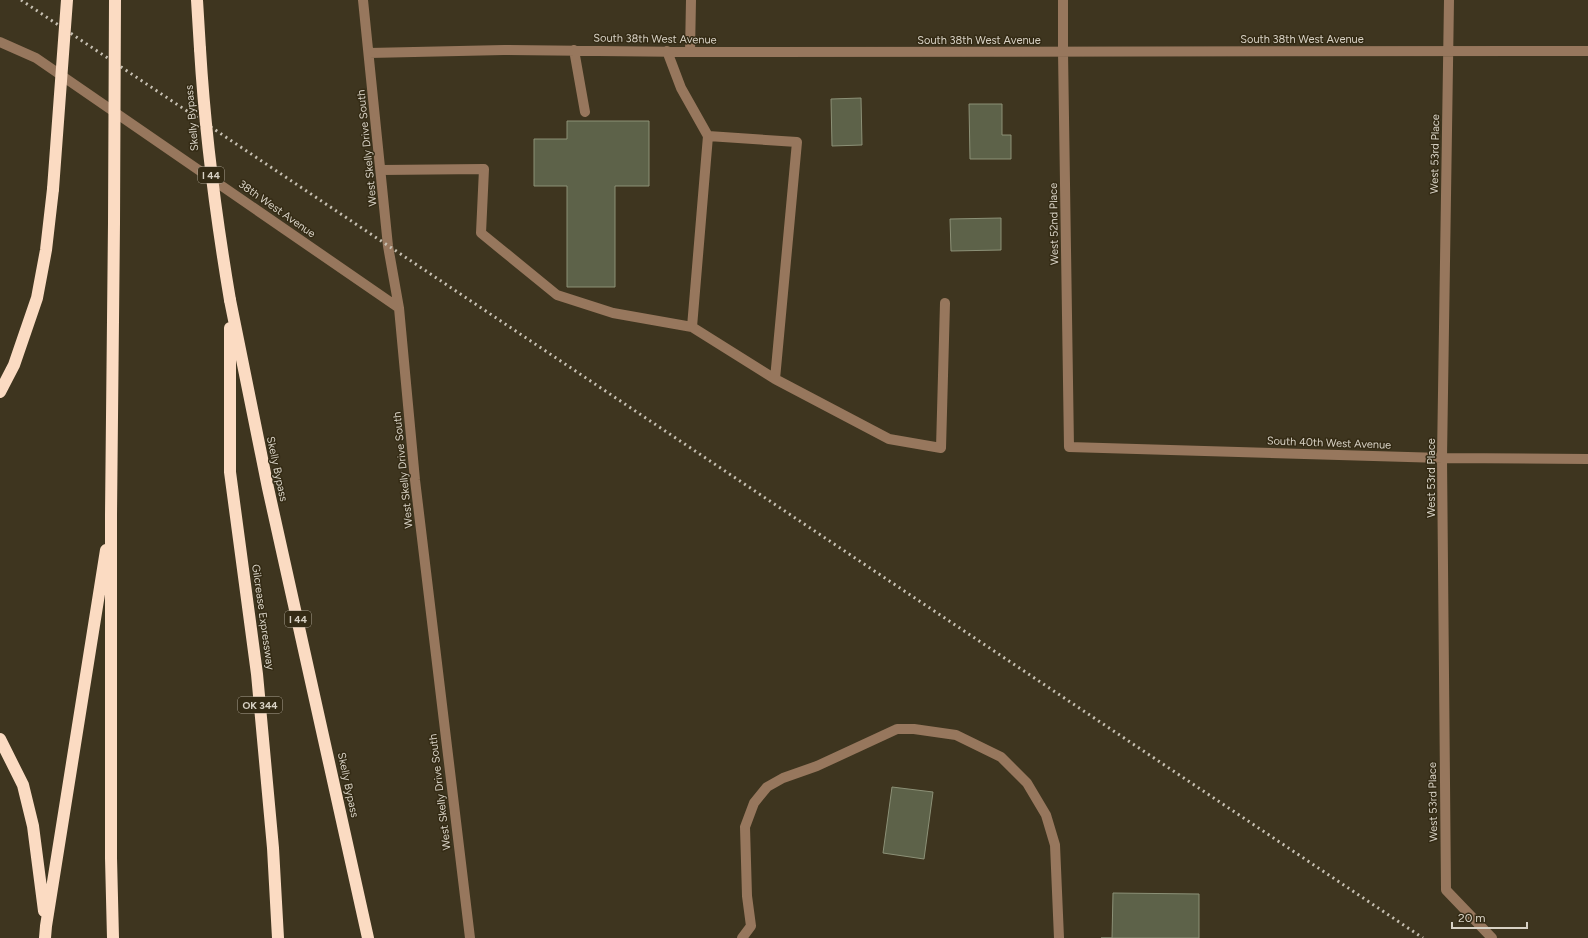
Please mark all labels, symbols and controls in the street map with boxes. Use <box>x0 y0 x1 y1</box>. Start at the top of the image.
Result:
street label: South 38th West Avenue <box>593 31 717 47</box>
street label: South 38th West Avenue <box>1240 33 1364 46</box>
street label: South 38th West Avenue <box>917 34 1041 47</box>
street label: Skelly Bypass <box>183 84 201 152</box>
street label: West Skelly Drive South <box>354 89 380 207</box>
street label: West 53rd Place <box>1428 114 1442 194</box>
road number: I 44 <box>198 167 224 183</box>
street label: 38th West Avenue <box>236 178 318 240</box>
street label: West 52nd Place <box>1047 183 1061 265</box>
street label: West Skelly Drive South <box>390 411 416 529</box>
street label: South 40th West Avenue <box>1267 434 1391 452</box>
street label: Skelly Bypass <box>264 435 290 503</box>
street label: West 53rd Place <box>1425 438 1438 518</box>
street label: Gilcrease Expressway <box>249 563 277 671</box>
road number: I 44 <box>285 611 311 627</box>
road number: OK 344 <box>238 697 282 713</box>
street label: West Skelly Drive South <box>426 733 454 851</box>
street label: Skelly Bypass <box>335 751 361 819</box>
street label: West 53rd Place <box>1426 762 1440 842</box>
scale bar <box>1452 904 1527 930</box>
text: 20 m <box>1458 911 1486 925</box>

